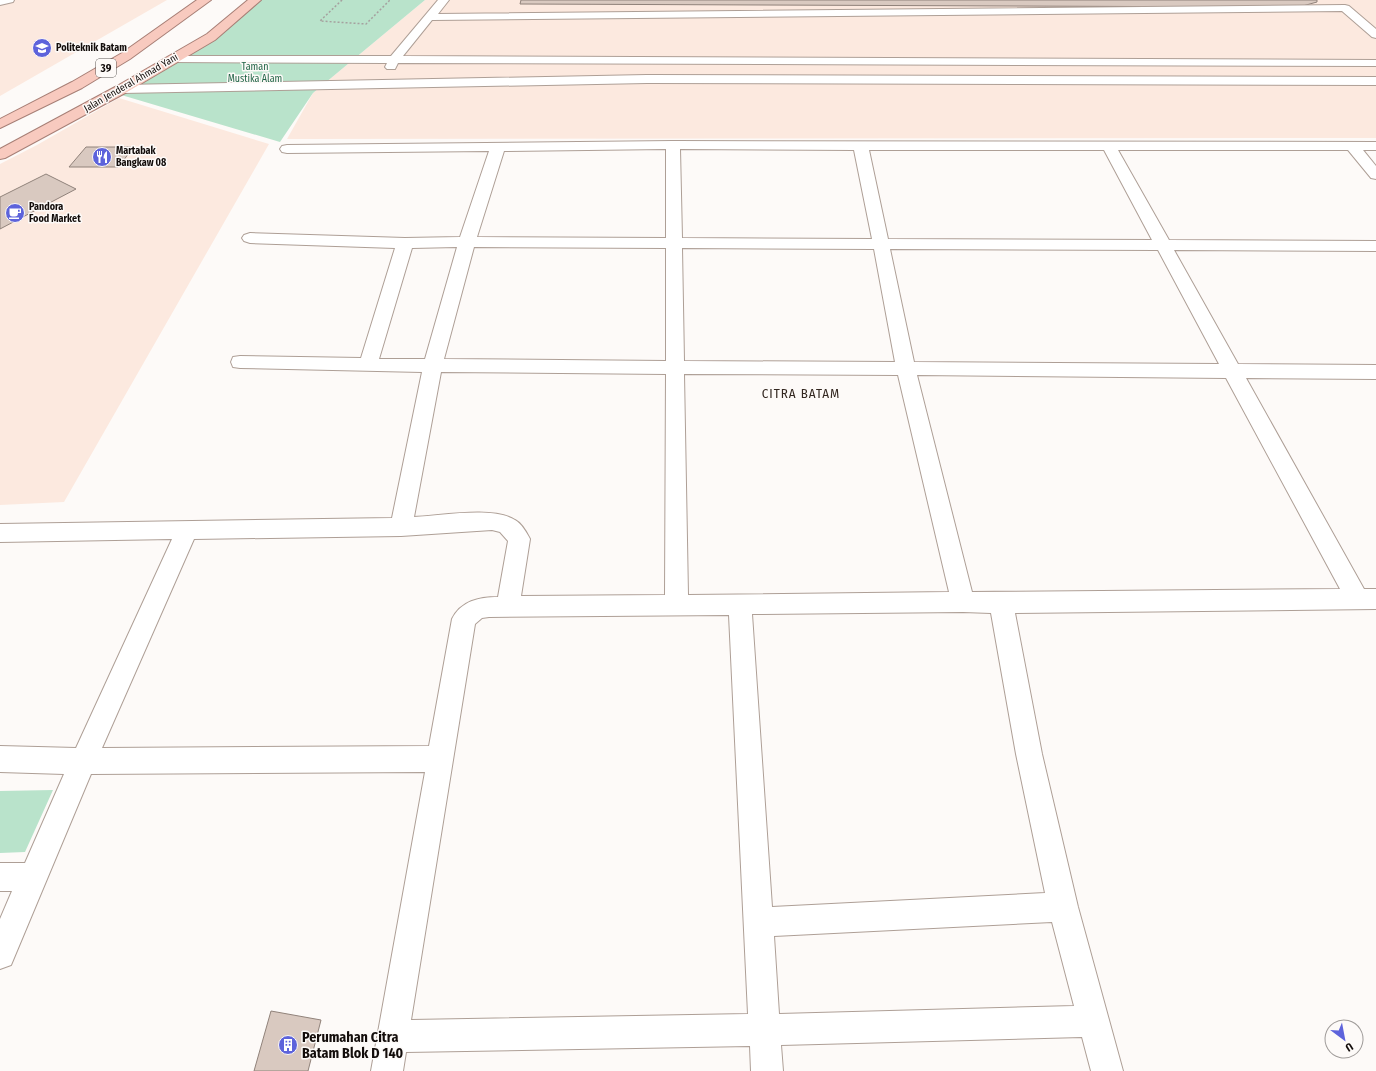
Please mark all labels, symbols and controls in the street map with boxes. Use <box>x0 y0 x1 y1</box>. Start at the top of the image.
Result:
school or university icon: Politeknik Batam <box>31 37 53 59</box>
place label: Politeknik Batam <box>56 42 127 54</box>
street label: Jalan Jenderal Ahmad Yani <box>82 51 180 115</box>
road number: 39 <box>96 59 116 77</box>
park label: Taman Mustika Alam <box>228 61 282 85</box>
place label: Martabak Bangkaw 08 <box>116 145 167 169</box>
restaurant icon: Martabak Bangkaw 08 <box>91 146 113 168</box>
place label: Pandora Food Market <box>29 201 81 225</box>
cafe icon: Pandora Food Market <box>4 202 26 224</box>
district label: CITRA BATAM <box>762 386 840 401</box>
north arrow <box>1324 1019 1364 1059</box>
place label: Perumahan Citra Batam Blok D 140 <box>302 1029 404 1062</box>
building icon: Perumahan Citra Batam Blok D 140 <box>277 1034 299 1056</box>
text: U <box>1343 1040 1355 1054</box>

